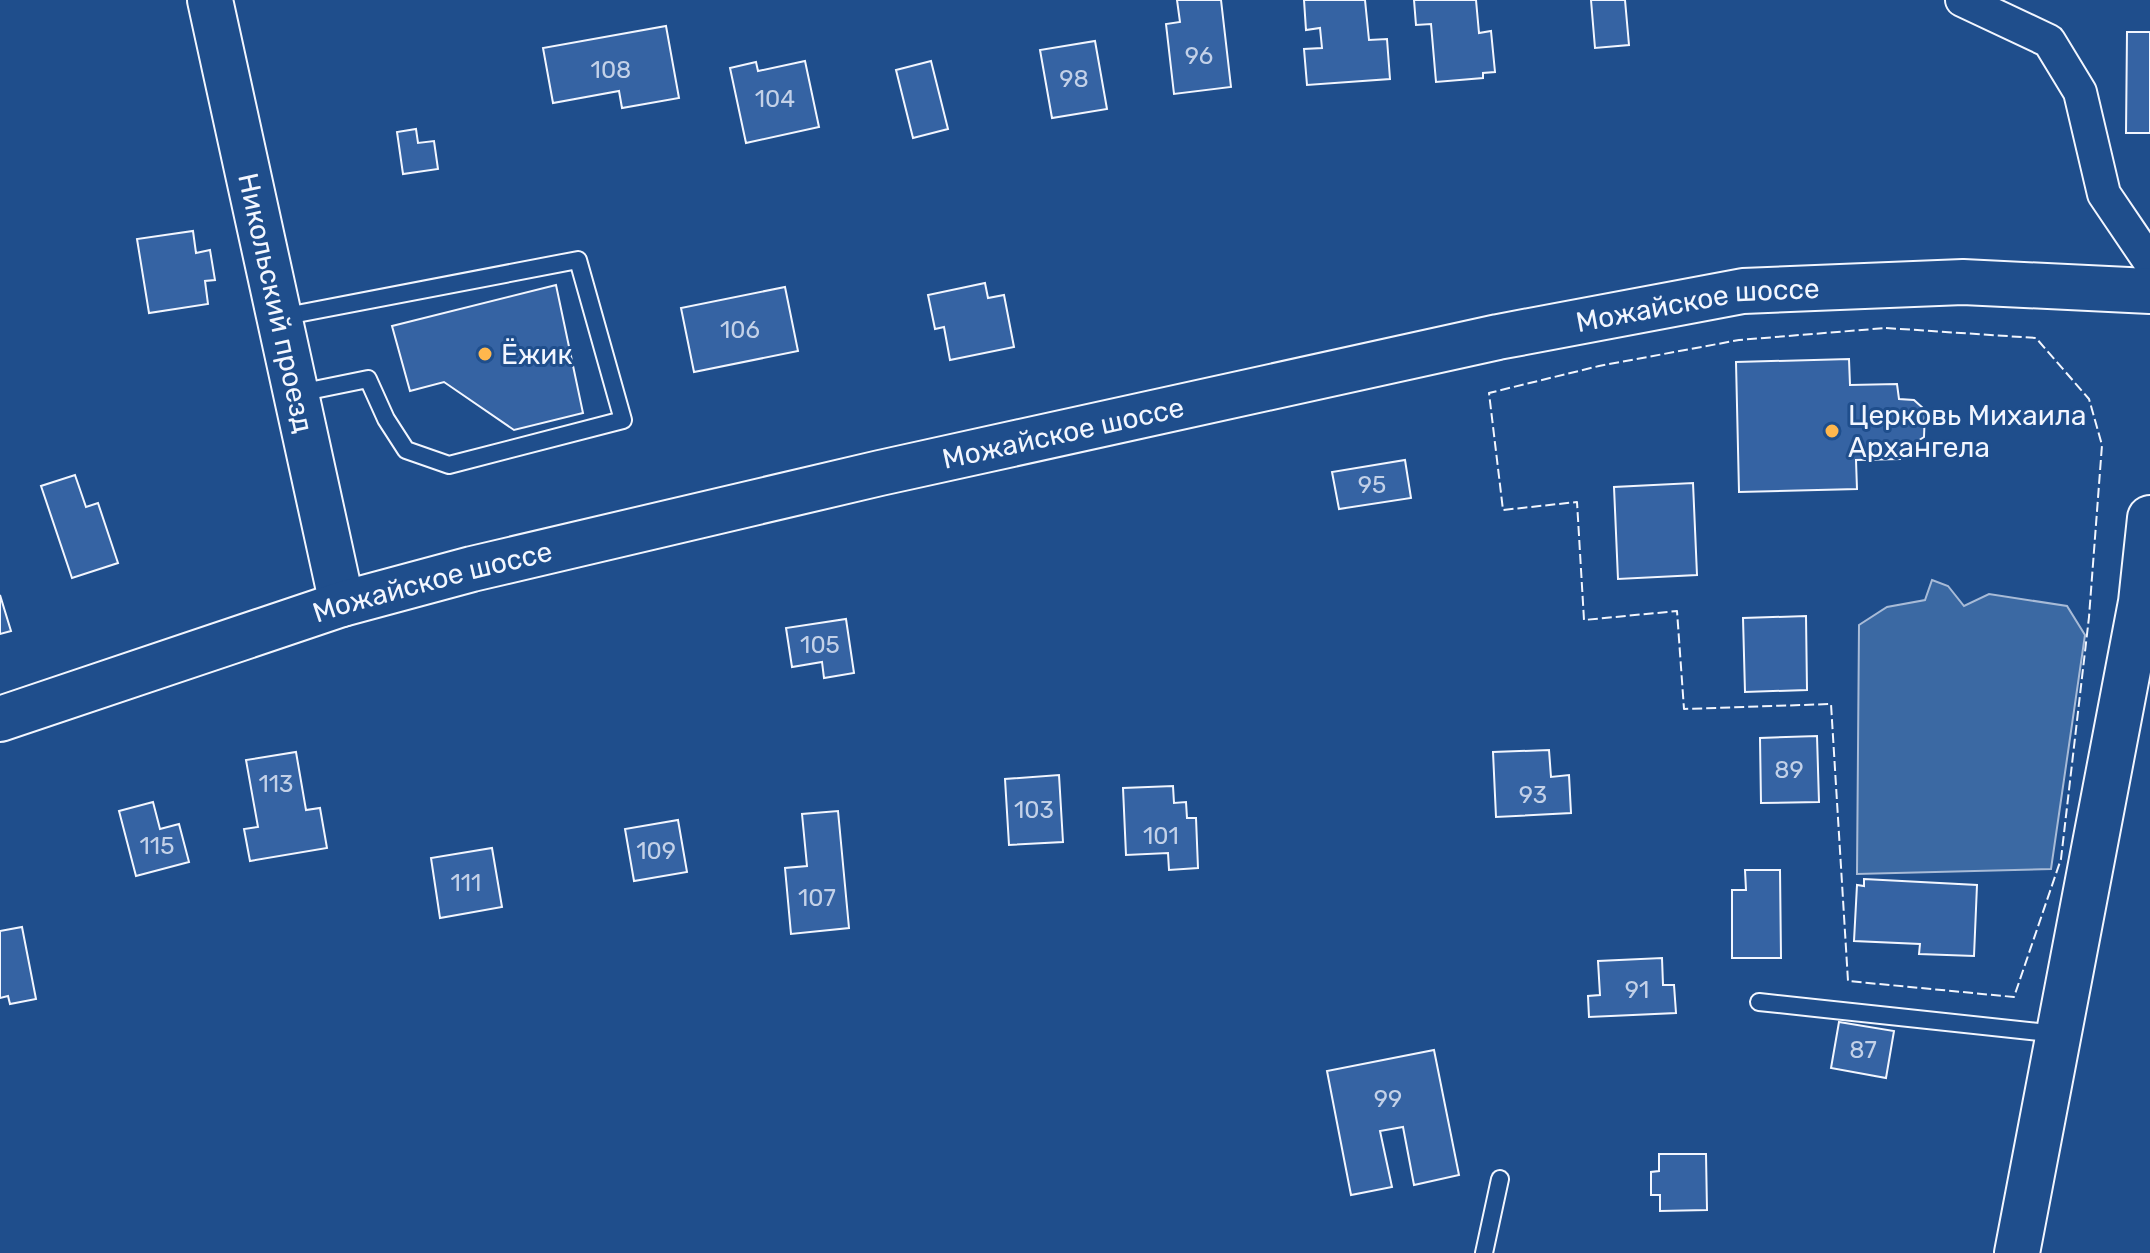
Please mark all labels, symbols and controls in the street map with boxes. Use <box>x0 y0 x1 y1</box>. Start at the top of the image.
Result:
house number: 96 <box>1185 42 1213 70</box>
house number: 108 <box>591 56 631 84</box>
house number: 98 <box>1059 65 1089 93</box>
house number: 104 <box>755 85 795 113</box>
street label: Никольский проезд <box>232 170 321 436</box>
street label: Можайское шоссе <box>1573 271 1820 339</box>
house number: 106 <box>720 316 760 344</box>
place label: Ёжик <box>501 338 572 371</box>
marker: Ёжик <box>476 345 494 363</box>
street label: Можайское шоссе <box>939 390 1187 475</box>
place label: Церковь Михаила Архангела <box>1848 399 2086 464</box>
marker: Церковь Михаила Архангела <box>1823 422 1841 440</box>
house number: 95 <box>1358 471 1386 499</box>
street label: Можайское шоссе <box>308 534 555 629</box>
house number: 105 <box>800 631 840 659</box>
house number: 89 <box>1774 756 1804 784</box>
house number: 113 <box>259 770 293 798</box>
house number: 93 <box>1519 781 1547 809</box>
house number: 103 <box>1014 796 1054 824</box>
house number: 101 <box>1143 822 1179 850</box>
house number: 115 <box>140 832 174 860</box>
house number: 109 <box>636 837 676 865</box>
house number: 111 <box>451 869 481 897</box>
house number: 107 <box>798 884 836 912</box>
house number: 91 <box>1625 976 1649 1004</box>
house number: 87 <box>1849 1036 1877 1064</box>
house number: 99 <box>1374 1085 1402 1113</box>

